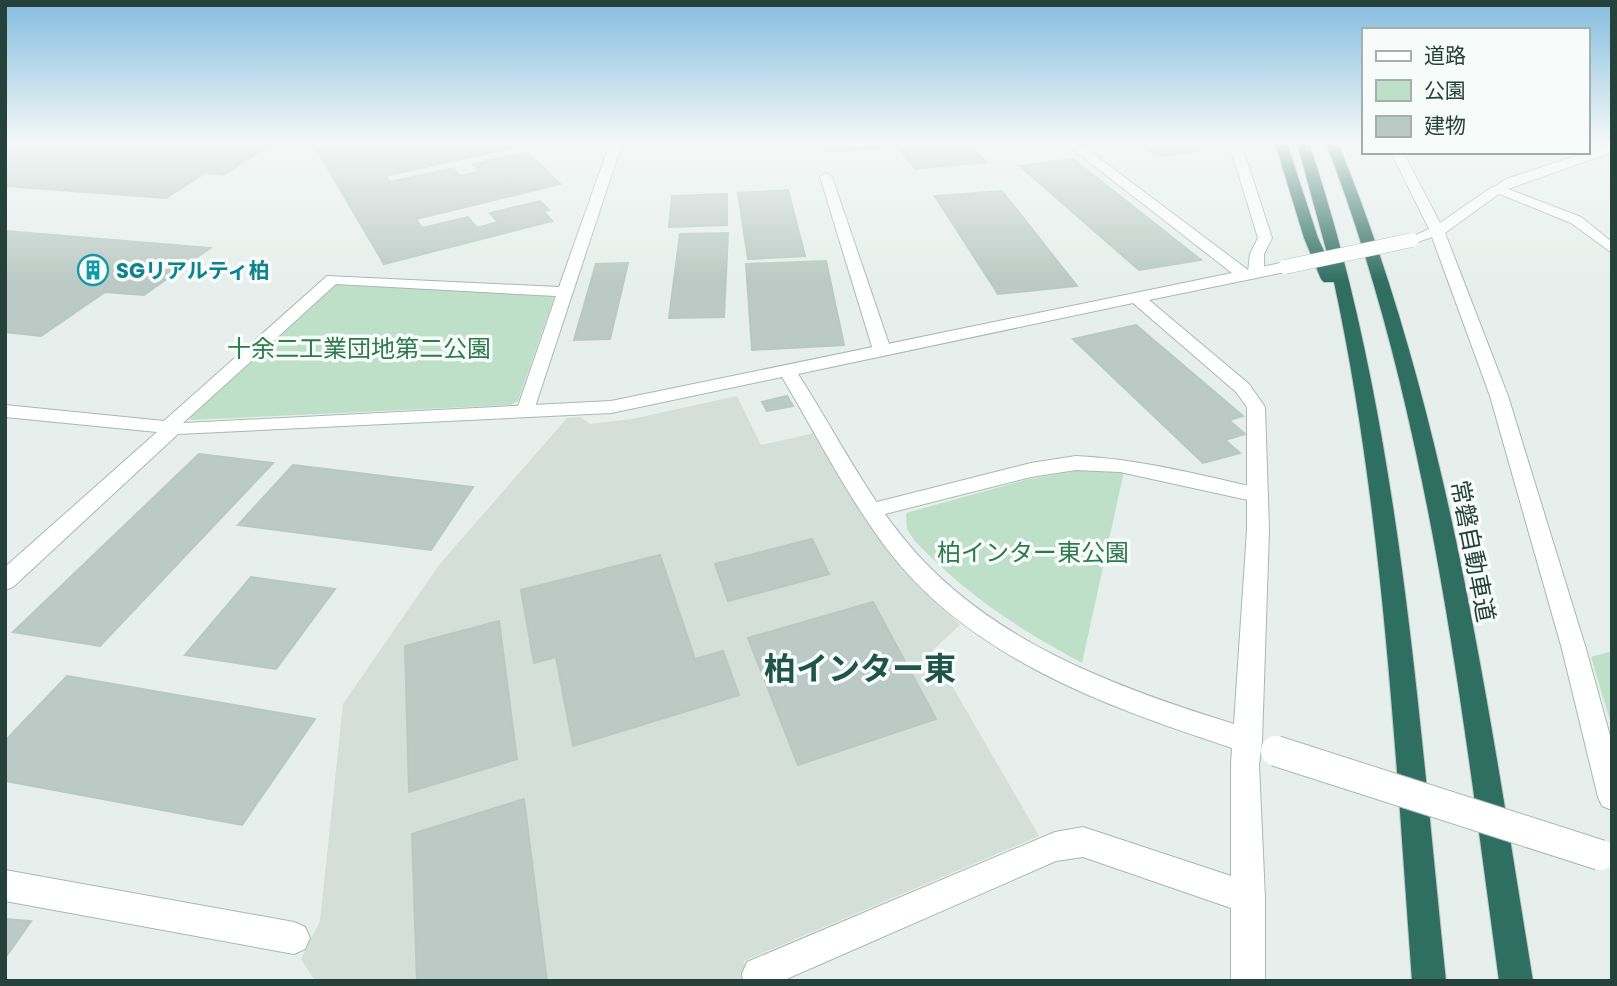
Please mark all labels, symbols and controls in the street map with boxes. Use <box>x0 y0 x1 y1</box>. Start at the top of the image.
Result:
legend <box>1362 28 1589 154</box>
text: 道路 <box>1424 41 1466 70</box>
text: 公園 <box>1424 76 1466 105</box>
text: 建物 <box>1424 111 1466 140</box>
building icon: SGリアルティ柏 <box>76 253 110 287</box>
place label: SGリアルティ柏 <box>116 256 269 285</box>
park label: 十余二工業団地第二公園 <box>227 332 491 365</box>
street label: 常磐自動車道 <box>1443 477 1503 625</box>
park label: 柏インター東公園 <box>937 536 1129 569</box>
district label: 柏インター東 <box>764 646 956 691</box>

